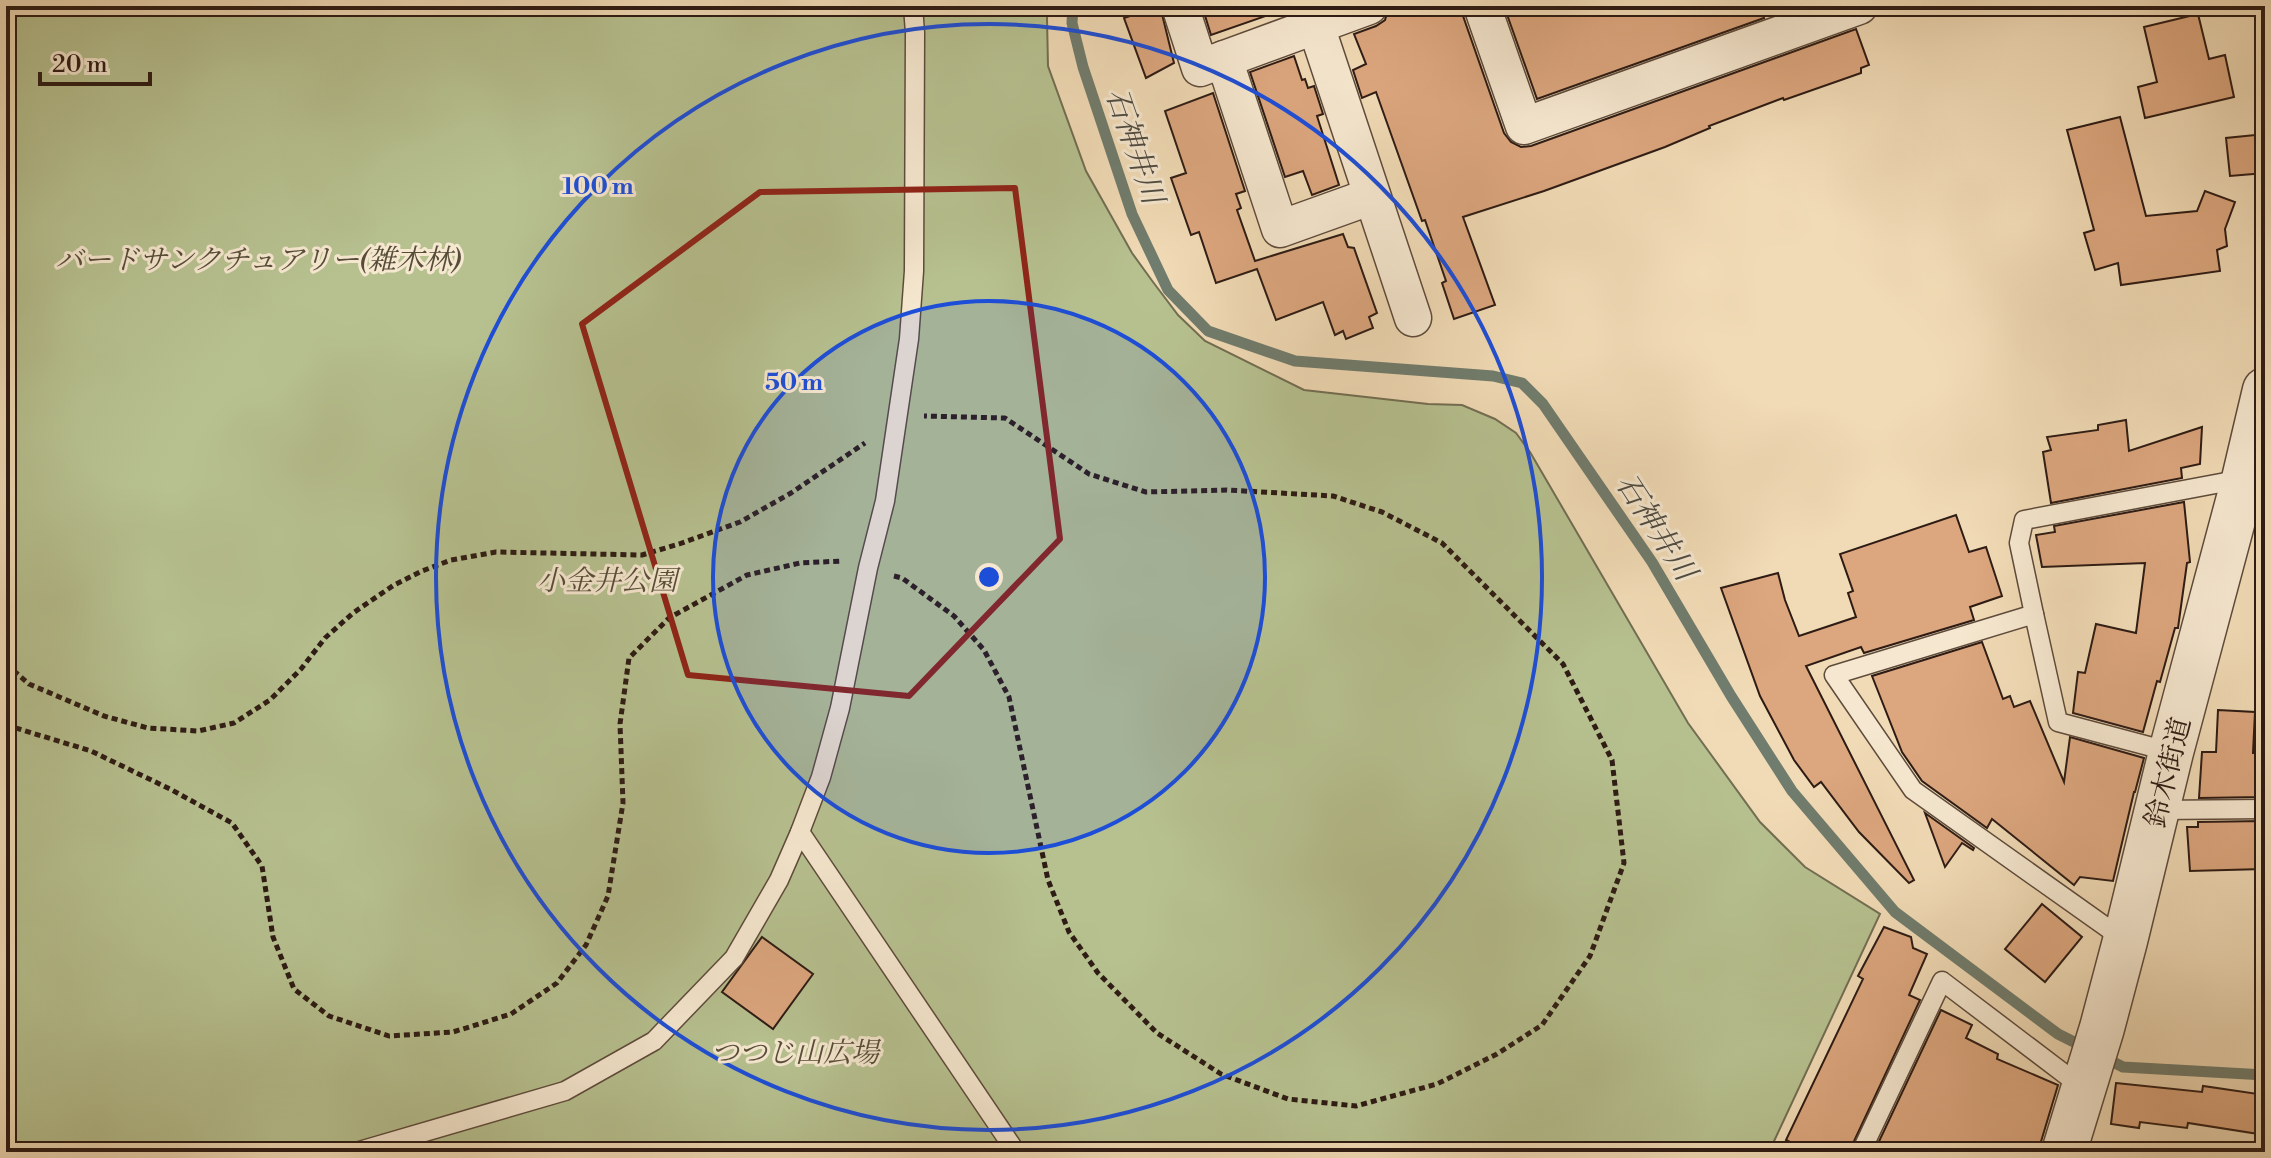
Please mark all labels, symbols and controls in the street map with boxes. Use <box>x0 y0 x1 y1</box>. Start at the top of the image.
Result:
scale bar <box>40 36 150 86</box>
text: 20 m <box>52 50 108 80</box>
water label: 石神井川 <box>1097 83 1173 212</box>
text: 100 m <box>562 172 634 202</box>
park label: バードサンクチュアリー(雑木林) <box>55 243 461 278</box>
text: 50 m <box>765 368 823 398</box>
water label: 石神井川 <box>1607 467 1705 591</box>
centre of rings <box>975 563 1003 591</box>
park label: 小金井公園 <box>537 564 681 599</box>
street label: 鈴木街道 <box>2138 714 2199 831</box>
park label: つつじ山広場 <box>711 1036 882 1071</box>

